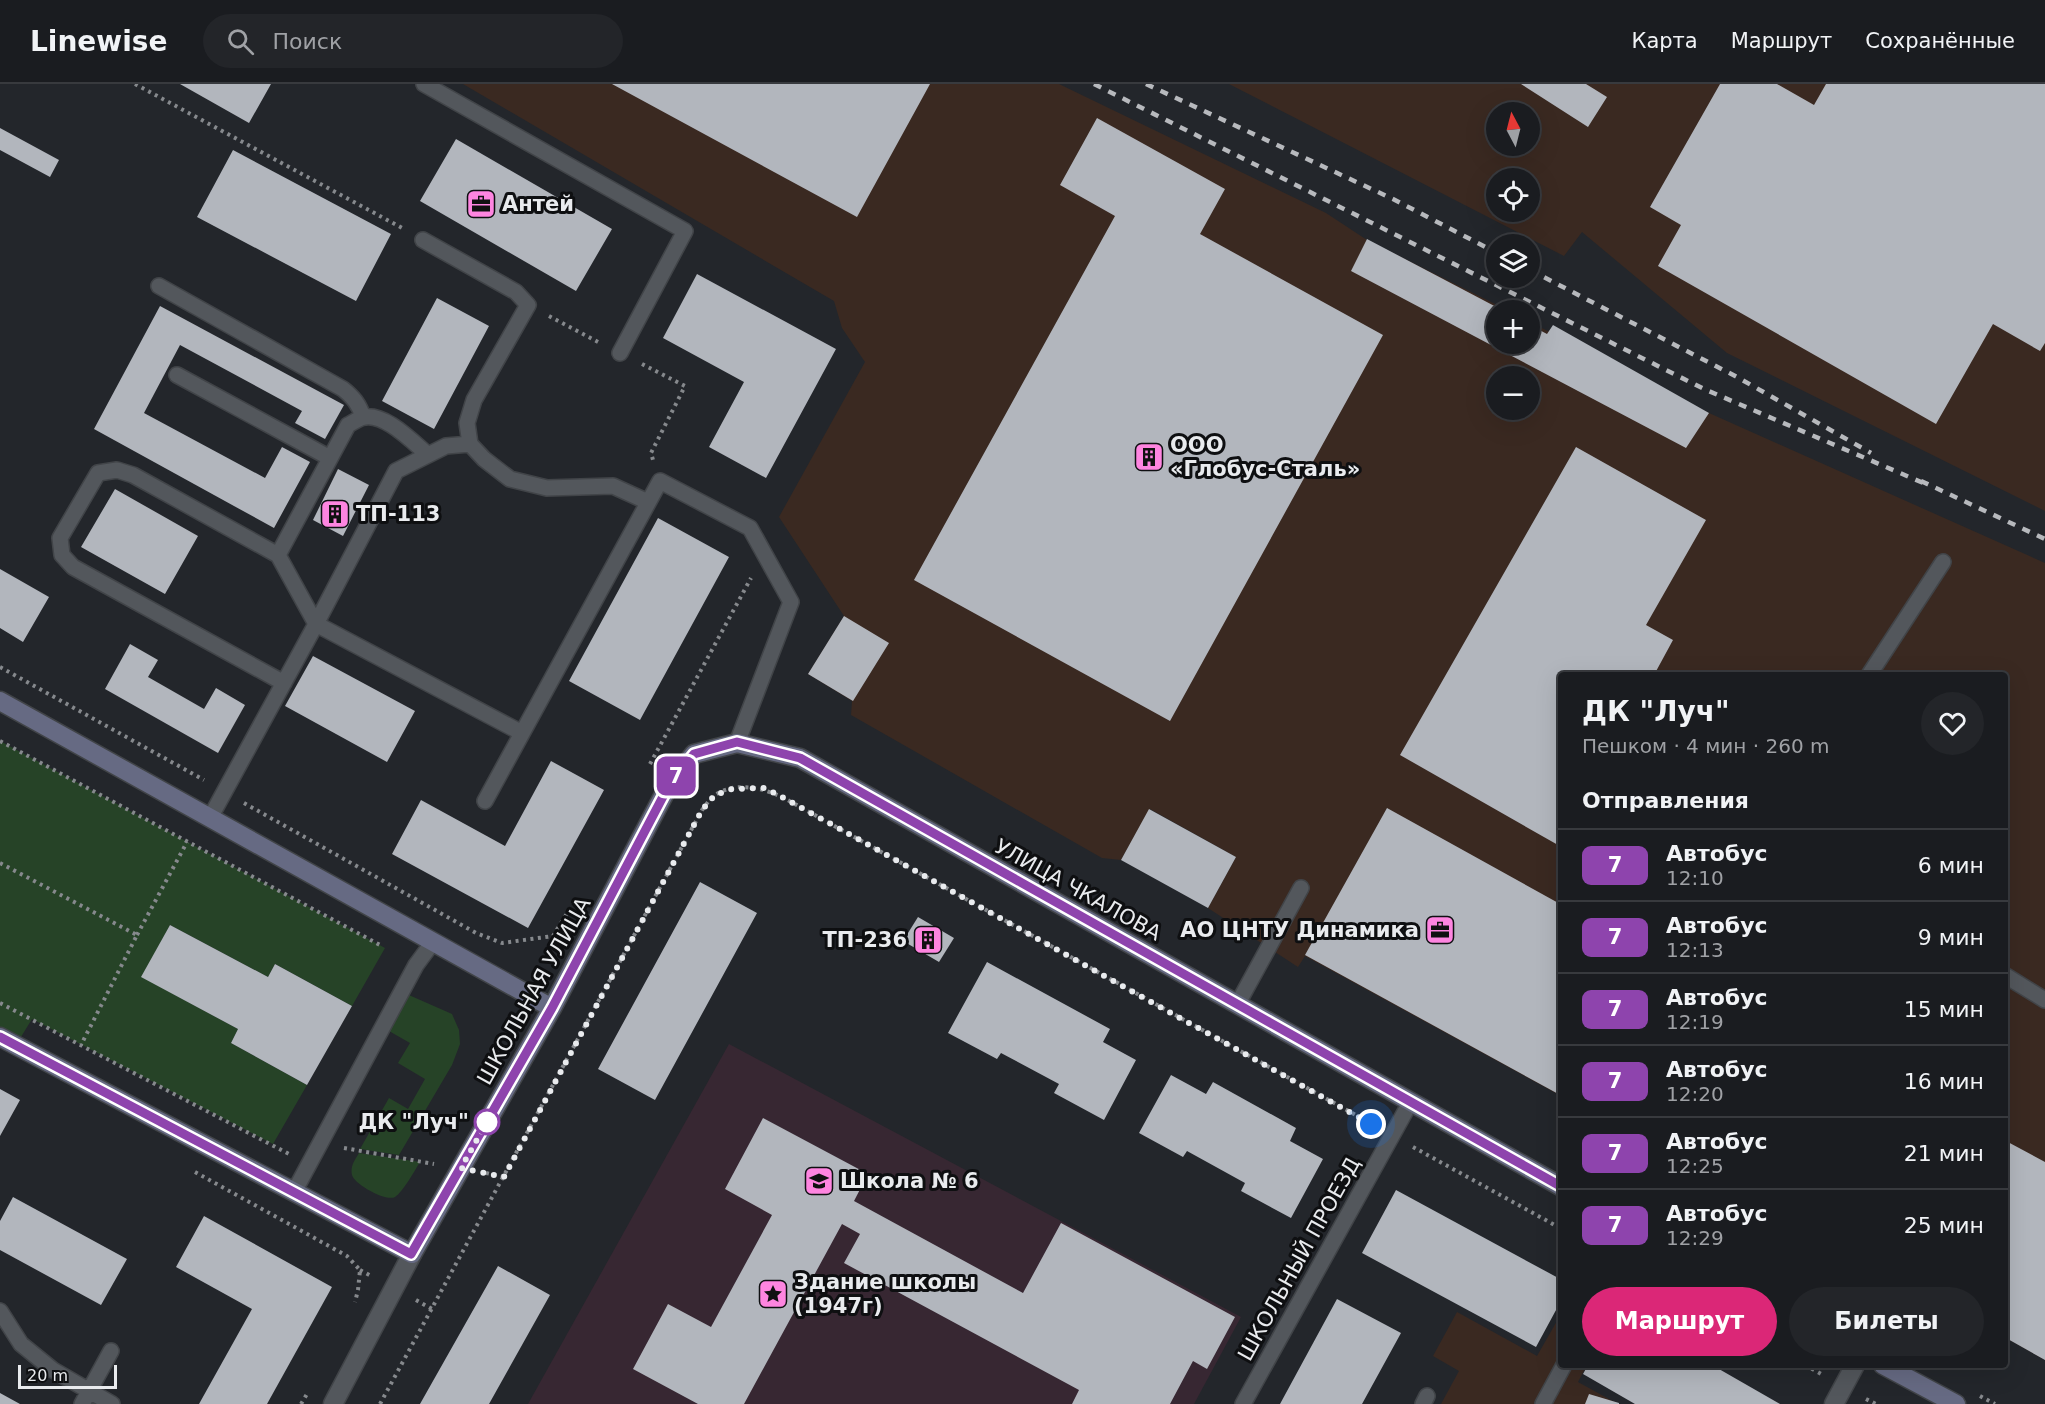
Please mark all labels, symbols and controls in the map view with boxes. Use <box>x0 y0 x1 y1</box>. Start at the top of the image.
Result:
search box <box>203 14 623 68</box>
text: Linewise <box>30 25 167 58</box>
icon: search <box>224 25 257 58</box>
text: Поиск <box>272 29 342 54</box>
text: Карта <box>1632 29 1698 53</box>
text: Маршрут <box>1731 29 1832 53</box>
text: Сохранённые <box>1865 29 2015 53</box>
north arrow <box>1486 102 1540 156</box>
map controls <box>1486 102 1540 420</box>
button: locate <box>1486 168 1540 222</box>
office icon: Антей <box>465 188 497 220</box>
place label: Антей <box>502 192 574 216</box>
button: layers <box>1486 234 1540 288</box>
button: + <box>1486 300 1540 354</box>
button: − <box>1486 366 1540 420</box>
place label: ООО «Глобус-Сталь» <box>1170 433 1360 481</box>
building icon: ООО «Глобус-Сталь» <box>1133 441 1165 473</box>
building icon: ТП-113 <box>319 498 351 530</box>
place label: ТП-113 <box>356 502 440 526</box>
button: heart <box>1921 692 1984 755</box>
text: ДК "Луч" <box>1582 695 1729 728</box>
text: Пешком · 4 мин · 260 m <box>1582 734 1829 758</box>
line badge: 7 <box>656 756 696 796</box>
text: 7 <box>669 764 683 788</box>
text: Отправления <box>1582 788 1749 813</box>
street label: УЛИЦА ЧКАЛОВА <box>991 834 1166 946</box>
text: Автобус <box>1666 841 1768 866</box>
text: 7 <box>1608 853 1622 877</box>
text: 6 мин <box>1918 853 1984 878</box>
text: 12:10 <box>1666 866 1724 890</box>
street label: ШКОЛЬНАЯ УЛИЦА <box>472 893 596 1089</box>
text: Автобус <box>1666 913 1768 938</box>
office icon: АО ЦНТУ Динамика <box>1424 914 1456 946</box>
place label: АО ЦНТУ Динамика <box>1180 918 1419 942</box>
building icon: ТП-236 <box>912 924 944 956</box>
text: 7 <box>1608 925 1622 949</box>
text: 9 мин <box>1918 925 1984 950</box>
place label: ТП-236 <box>823 928 907 952</box>
text: 12:13 <box>1666 938 1724 962</box>
text: Автобус <box>1666 985 1768 1010</box>
text: 7 <box>1608 997 1622 1021</box>
text: 15 мин <box>1904 997 1984 1022</box>
text: 12:19 <box>1666 1010 1724 1034</box>
text: Автобус <box>1666 1057 1768 1082</box>
text: 7 <box>1608 1069 1622 1093</box>
text: 16 мин <box>1904 1069 1984 1094</box>
text: 12:20 <box>1666 1082 1724 1106</box>
marker: ДК "Луч" <box>474 1109 500 1135</box>
your location <box>1356 1109 1386 1139</box>
place label: ДК "Луч" <box>358 1110 469 1134</box>
text: Автобус <box>1666 1129 1768 1154</box>
text: 7 <box>1608 1141 1622 1165</box>
text: 21 мин <box>1904 1141 1984 1166</box>
street label: ШКОЛЬНЫЙ ПРОЕЗД <box>1232 1153 1365 1365</box>
text: 12:25 <box>1666 1154 1724 1178</box>
school or university icon: Школа № 6 <box>803 1165 835 1197</box>
place label: Школа № 6 <box>840 1169 979 1193</box>
text: Автобус <box>1666 1201 1768 1226</box>
text: 7 <box>1608 1213 1622 1237</box>
text: 25 мин <box>1904 1213 1984 1238</box>
text: 12:29 <box>1666 1226 1724 1250</box>
place label: Здание школы (1947г) <box>794 1270 976 1318</box>
place icon: Здание школы (1947г) <box>757 1278 789 1310</box>
button: Маршрут <box>1582 1287 1777 1356</box>
button: Билеты <box>1789 1287 1984 1356</box>
scale bar <box>18 1362 117 1390</box>
text: 20 m <box>27 1366 68 1385</box>

